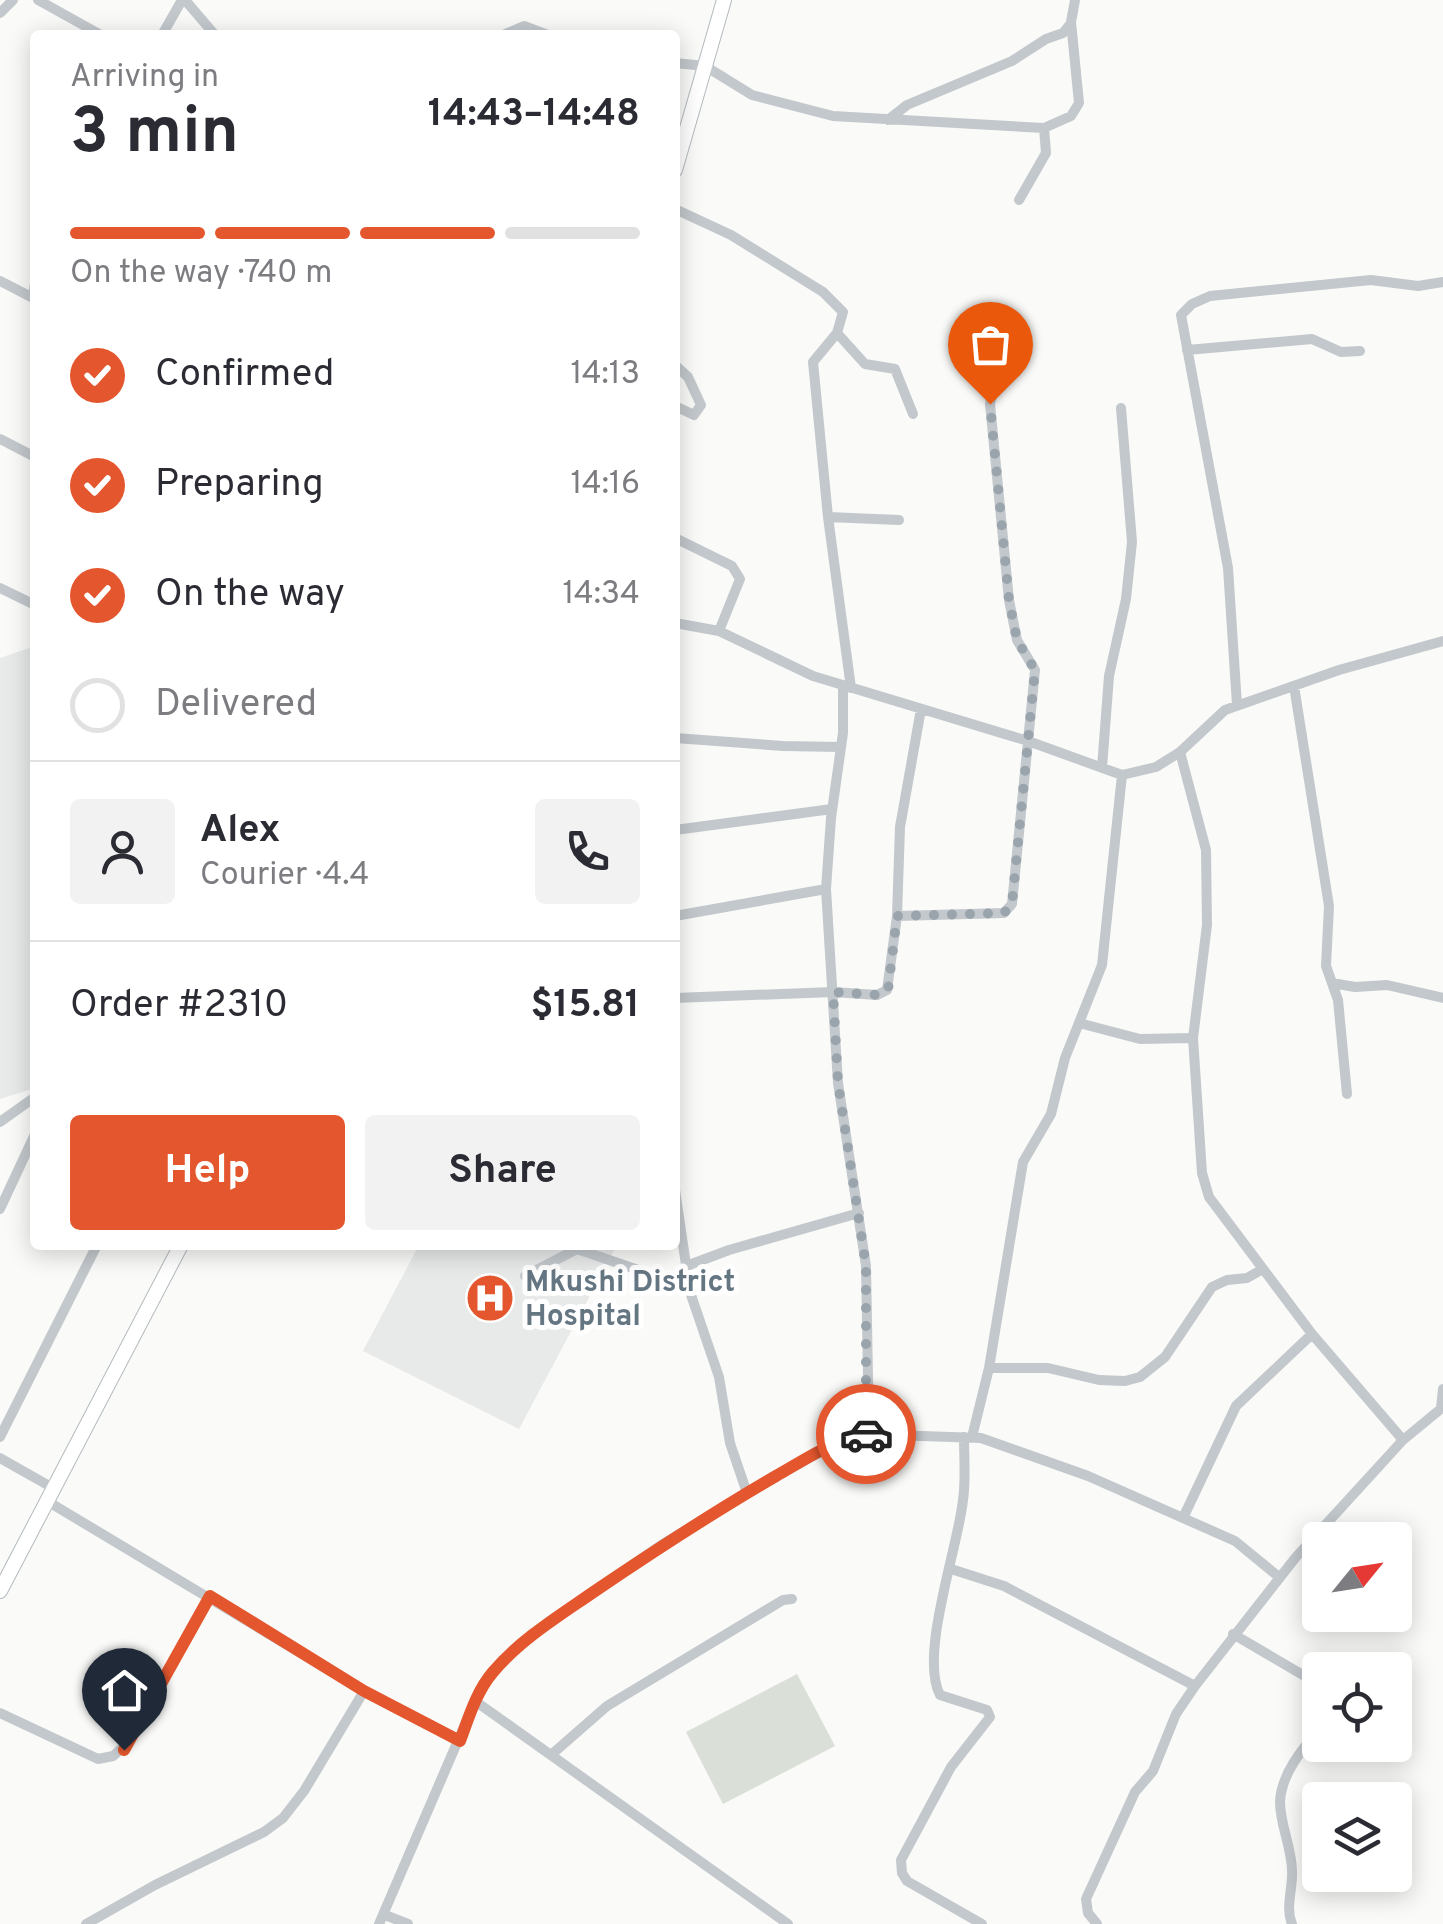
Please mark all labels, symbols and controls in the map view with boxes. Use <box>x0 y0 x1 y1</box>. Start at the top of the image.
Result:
text: Arriving in <box>70 58 219 98</box>
text: 14:43–14:48 <box>428 91 640 140</box>
text: 3 min <box>70 94 239 176</box>
text: On the way · 740 m <box>70 254 332 294</box>
pin <box>948 302 1033 405</box>
icon: bag <box>963 317 1018 372</box>
icon: check <box>70 348 125 403</box>
text: Confirmed <box>155 351 334 400</box>
text: 14:13 <box>570 355 640 395</box>
icon: check <box>70 458 125 513</box>
text: Preparing <box>155 461 324 510</box>
text: 14:16 <box>571 465 640 505</box>
icon: check <box>70 568 125 623</box>
text: On the way <box>155 571 345 620</box>
text: 14:34 <box>562 575 640 615</box>
text: Delivered <box>155 681 317 730</box>
button: person <box>70 799 175 904</box>
button: phone <box>535 799 640 904</box>
text: Alex <box>200 807 280 856</box>
text: Courier · 4.4 <box>200 856 369 896</box>
text: Order #2310 <box>70 982 288 1031</box>
text: $15.81 <box>530 982 640 1031</box>
button: Help <box>70 1115 345 1230</box>
button: Share <box>365 1115 640 1230</box>
place label: Mkushi District Hospital <box>525 1265 735 1336</box>
hospital icon: Mkushi District Hospital <box>464 1272 516 1324</box>
courier <box>816 1384 916 1484</box>
icon: car <box>839 1407 894 1462</box>
north arrow <box>1302 1522 1412 1632</box>
map controls <box>1302 1522 1412 1892</box>
pin <box>82 1648 167 1751</box>
button: locate <box>1302 1652 1412 1762</box>
icon: home <box>97 1663 152 1718</box>
button: layers <box>1302 1782 1412 1892</box>

